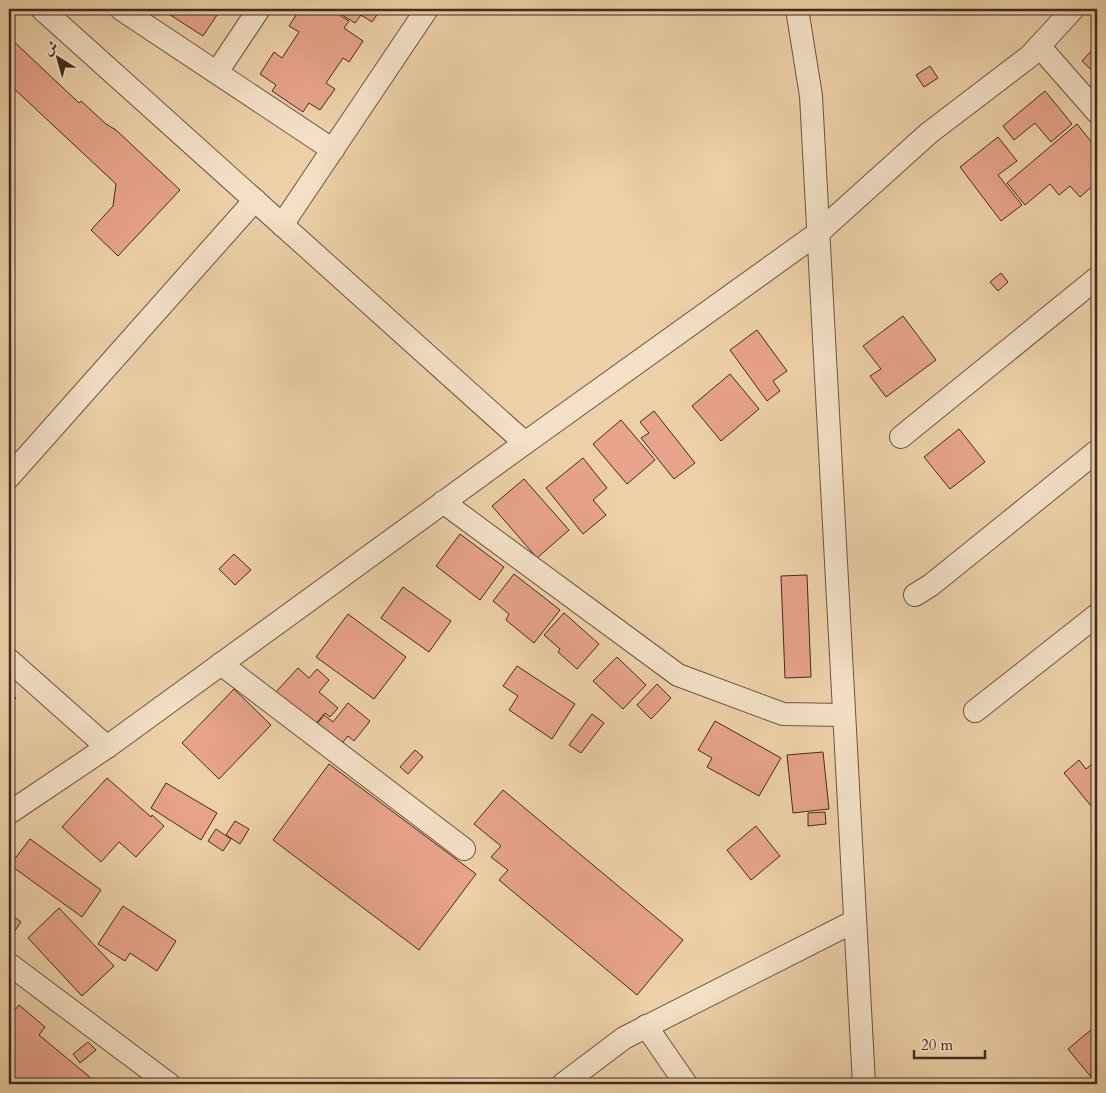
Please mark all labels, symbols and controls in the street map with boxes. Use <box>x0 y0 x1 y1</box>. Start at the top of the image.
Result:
north arrow <box>32 32 82 82</box>
text: ش <box>39 36 62 60</box>
scale bar <box>914 1028 985 1060</box>
text: 20 m <box>921 1035 953 1055</box>

